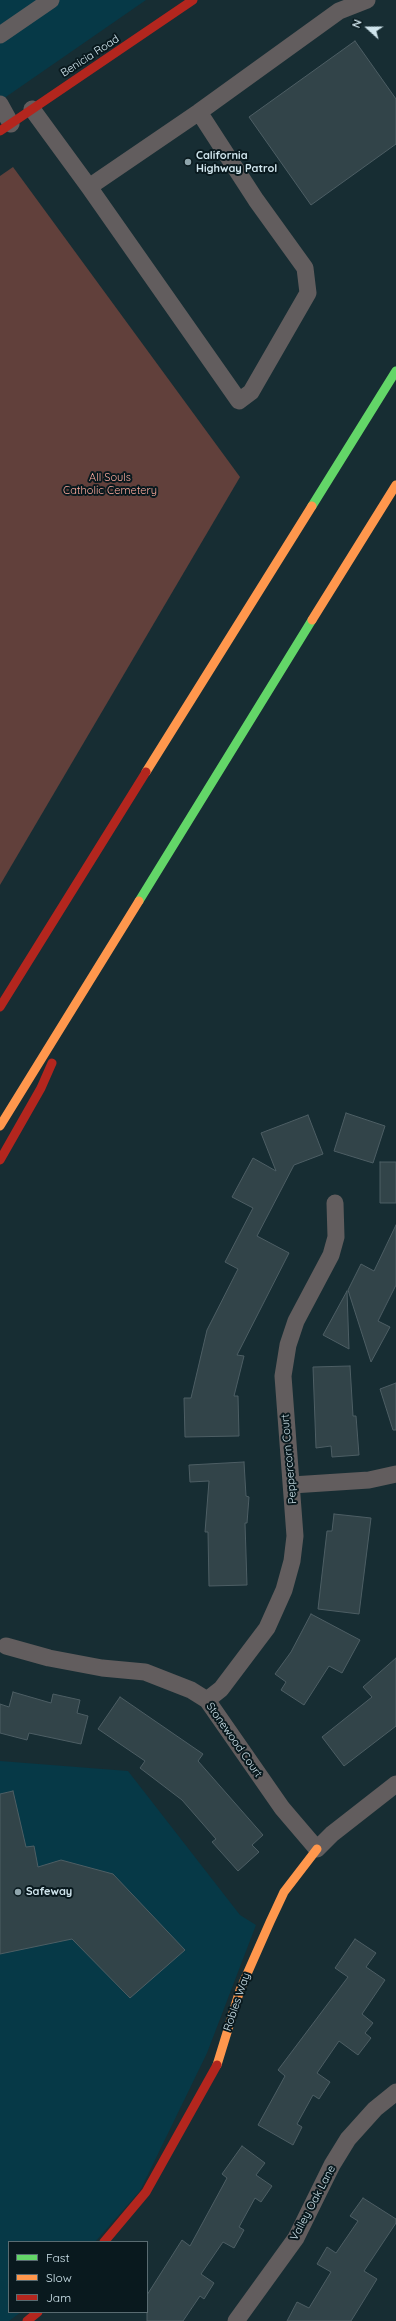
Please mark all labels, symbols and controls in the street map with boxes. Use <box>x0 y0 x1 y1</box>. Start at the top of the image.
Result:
north arrow <box>348 8 388 48</box>
text: N <box>349 17 365 30</box>
street label: Benicia Road <box>58 32 122 80</box>
place label: California Highway Patrol <box>196 149 277 175</box>
marker: California Highway Patrol <box>183 157 193 167</box>
park label: All Souls Catholic Cemetery <box>63 471 157 497</box>
street label: Peppercorn Court <box>278 1414 300 1504</box>
street label: Stonewood Court <box>203 1700 265 1780</box>
place label: Safeway <box>26 1885 72 1899</box>
marker: Safeway <box>13 1887 23 1897</box>
street label: Robles Way <box>221 1971 253 2033</box>
street label: Valley Oak Lane <box>288 2163 338 2243</box>
legend <box>8 2241 148 2313</box>
text: Fast <box>46 2250 70 2265</box>
text: Slow <box>46 2270 72 2285</box>
text: Jam <box>46 2290 71 2305</box>

